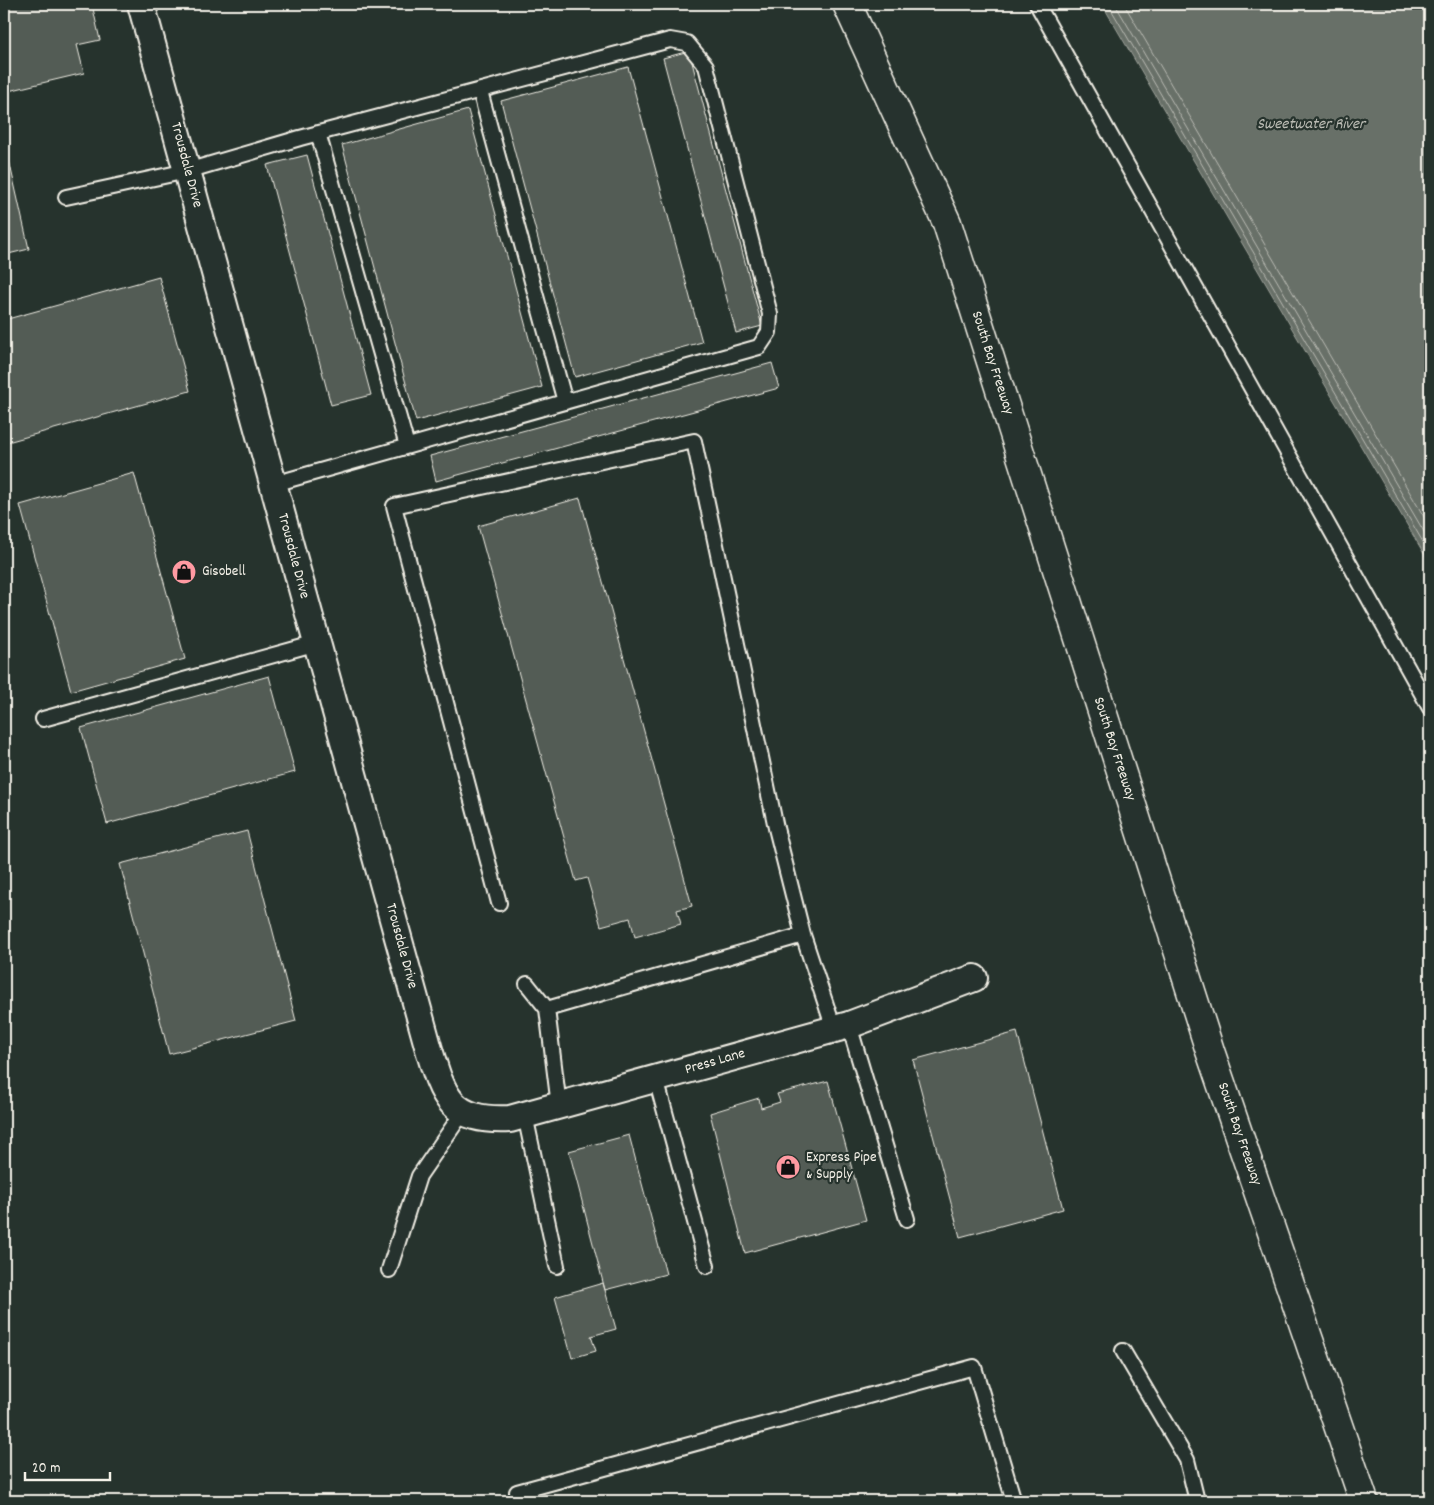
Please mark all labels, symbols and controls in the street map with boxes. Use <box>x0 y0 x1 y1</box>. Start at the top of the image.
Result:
water label: Sweetwater River <box>1257 113 1367 136</box>
street label: Trousdale Drive <box>164 120 208 211</box>
street label: South Bay Freeway <box>965 308 1019 418</box>
street label: Trousdale Drive <box>271 511 315 602</box>
shop icon: Gisobell <box>171 559 197 585</box>
place label: Gisobell <box>202 561 246 583</box>
street label: South Bay Freeway <box>1087 694 1141 804</box>
street label: Trousdale Drive <box>379 901 423 992</box>
street label: Press Lane <box>682 1043 748 1081</box>
street label: South Bay Freeway <box>1211 1080 1267 1189</box>
place label: Express Pipe & Supply <box>806 1147 877 1186</box>
shop icon: Express Pipe & Supply <box>775 1154 801 1180</box>
scale bar <box>25 1450 110 1482</box>
text: 20 m <box>32 1458 60 1480</box>

